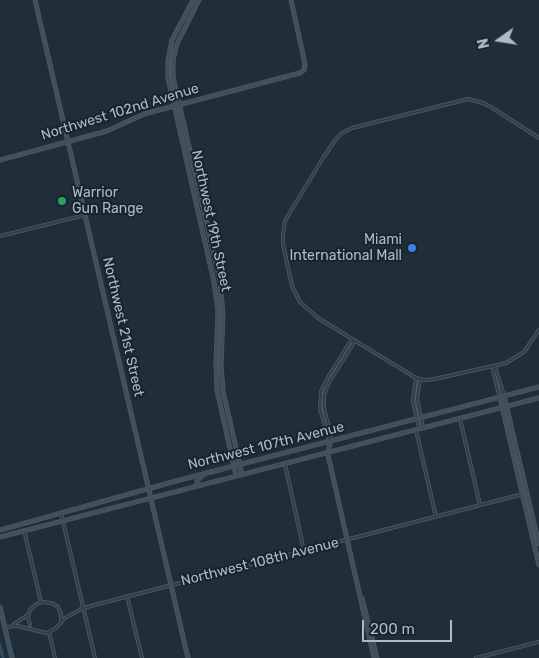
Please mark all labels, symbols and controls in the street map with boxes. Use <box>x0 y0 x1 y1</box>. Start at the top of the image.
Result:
north arrow <box>474 15 524 65</box>
text: N <box>474 37 493 50</box>
street label: Northwest 102nd Avenue <box>39 80 201 144</box>
street label: Northwest 19th Street <box>188 149 234 293</box>
place label: Warrior Gun Range <box>72 185 143 218</box>
marker: Warrior Gun Range <box>56 195 68 207</box>
place label: Miami International Mall <box>289 232 402 264</box>
marker: Miami International Mall <box>406 242 418 254</box>
street label: Northwest 21st Street <box>99 256 147 398</box>
street label: Northwest 107th Avenue <box>186 418 346 474</box>
street label: Northwest 108th Avenue <box>179 534 341 590</box>
scale bar <box>364 610 454 642</box>
text: 200 m <box>370 620 415 638</box>

